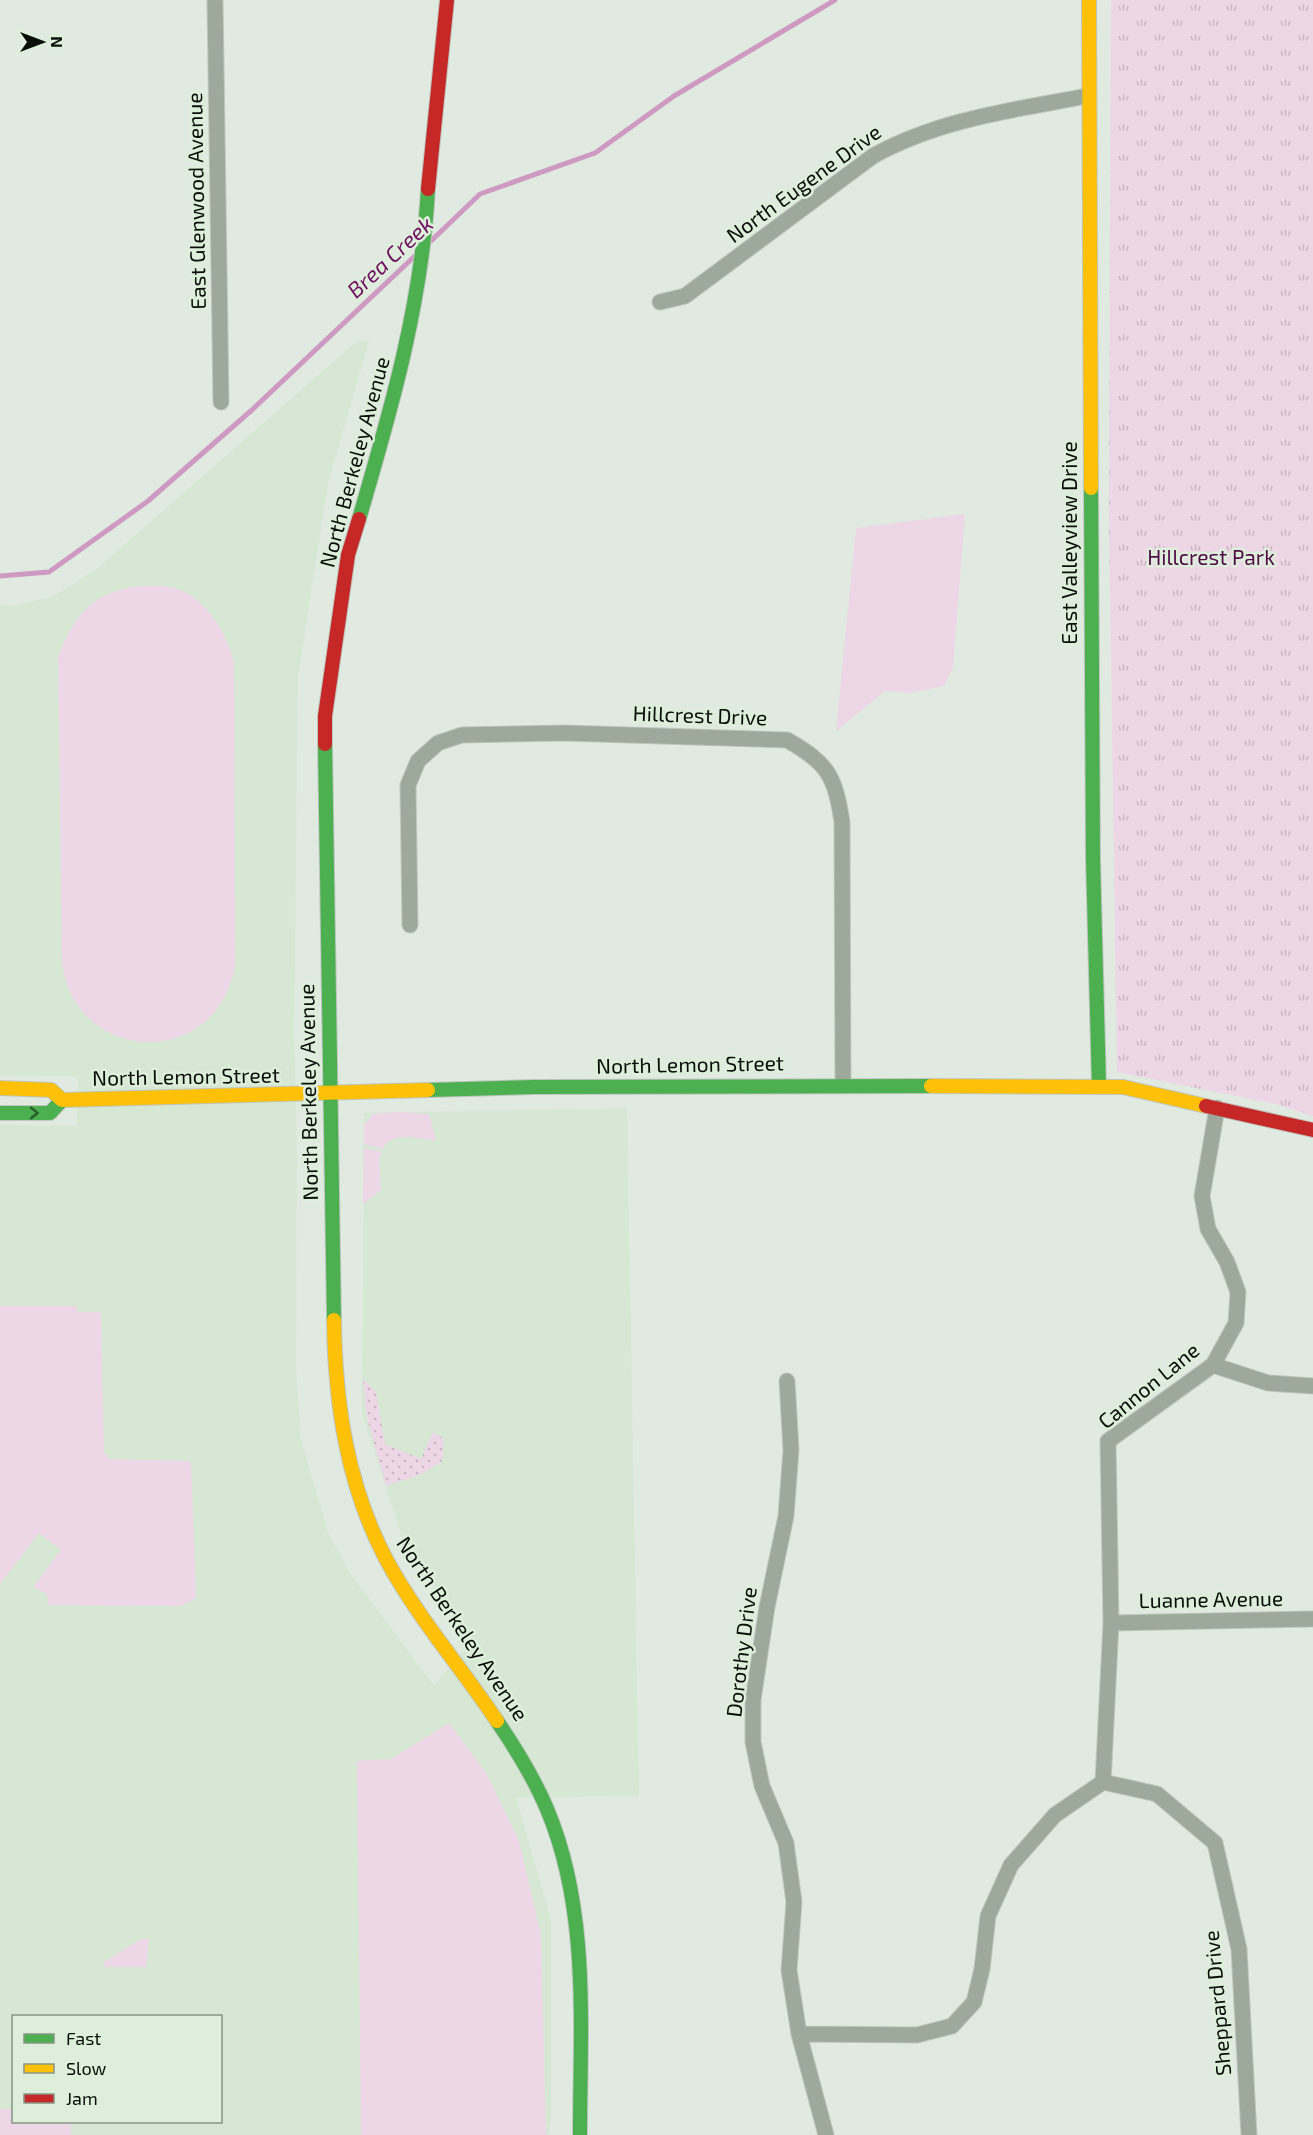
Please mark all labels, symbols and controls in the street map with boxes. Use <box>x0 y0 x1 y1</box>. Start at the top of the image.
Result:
north arrow <box>12 12 72 72</box>
text: N <box>48 36 67 48</box>
street label: East Glenwood Avenue <box>181 92 210 310</box>
street label: North Eugene Drive <box>721 118 885 247</box>
water label: Brea Creek <box>341 210 438 302</box>
street label: North Berkeley Avenue <box>313 354 394 570</box>
street label: East Valleyview Drive <box>1056 441 1081 645</box>
park label: Hillcrest Park <box>1147 544 1275 569</box>
street label: Hillcrest Drive <box>632 700 768 729</box>
street label: North Berkeley Avenue <box>293 983 322 1201</box>
street label: North Lemon Street <box>596 1049 784 1078</box>
street label: North Lemon Street <box>92 1061 280 1090</box>
one-way arrow <box>29 1107 38 1119</box>
street label: Cannon Lane <box>1093 1337 1204 1433</box>
street label: North Berkeley Avenue <box>392 1531 534 1725</box>
street label: Dorothy Drive <box>720 1585 761 1719</box>
street label: Luanne Avenue <box>1139 1585 1283 1612</box>
street label: Sheppard Drive <box>1198 1929 1235 2077</box>
legend <box>12 2015 222 2123</box>
text: Fast <box>66 2027 101 2049</box>
text: Slow <box>66 2057 107 2079</box>
text: Jam <box>66 2087 98 2109</box>

